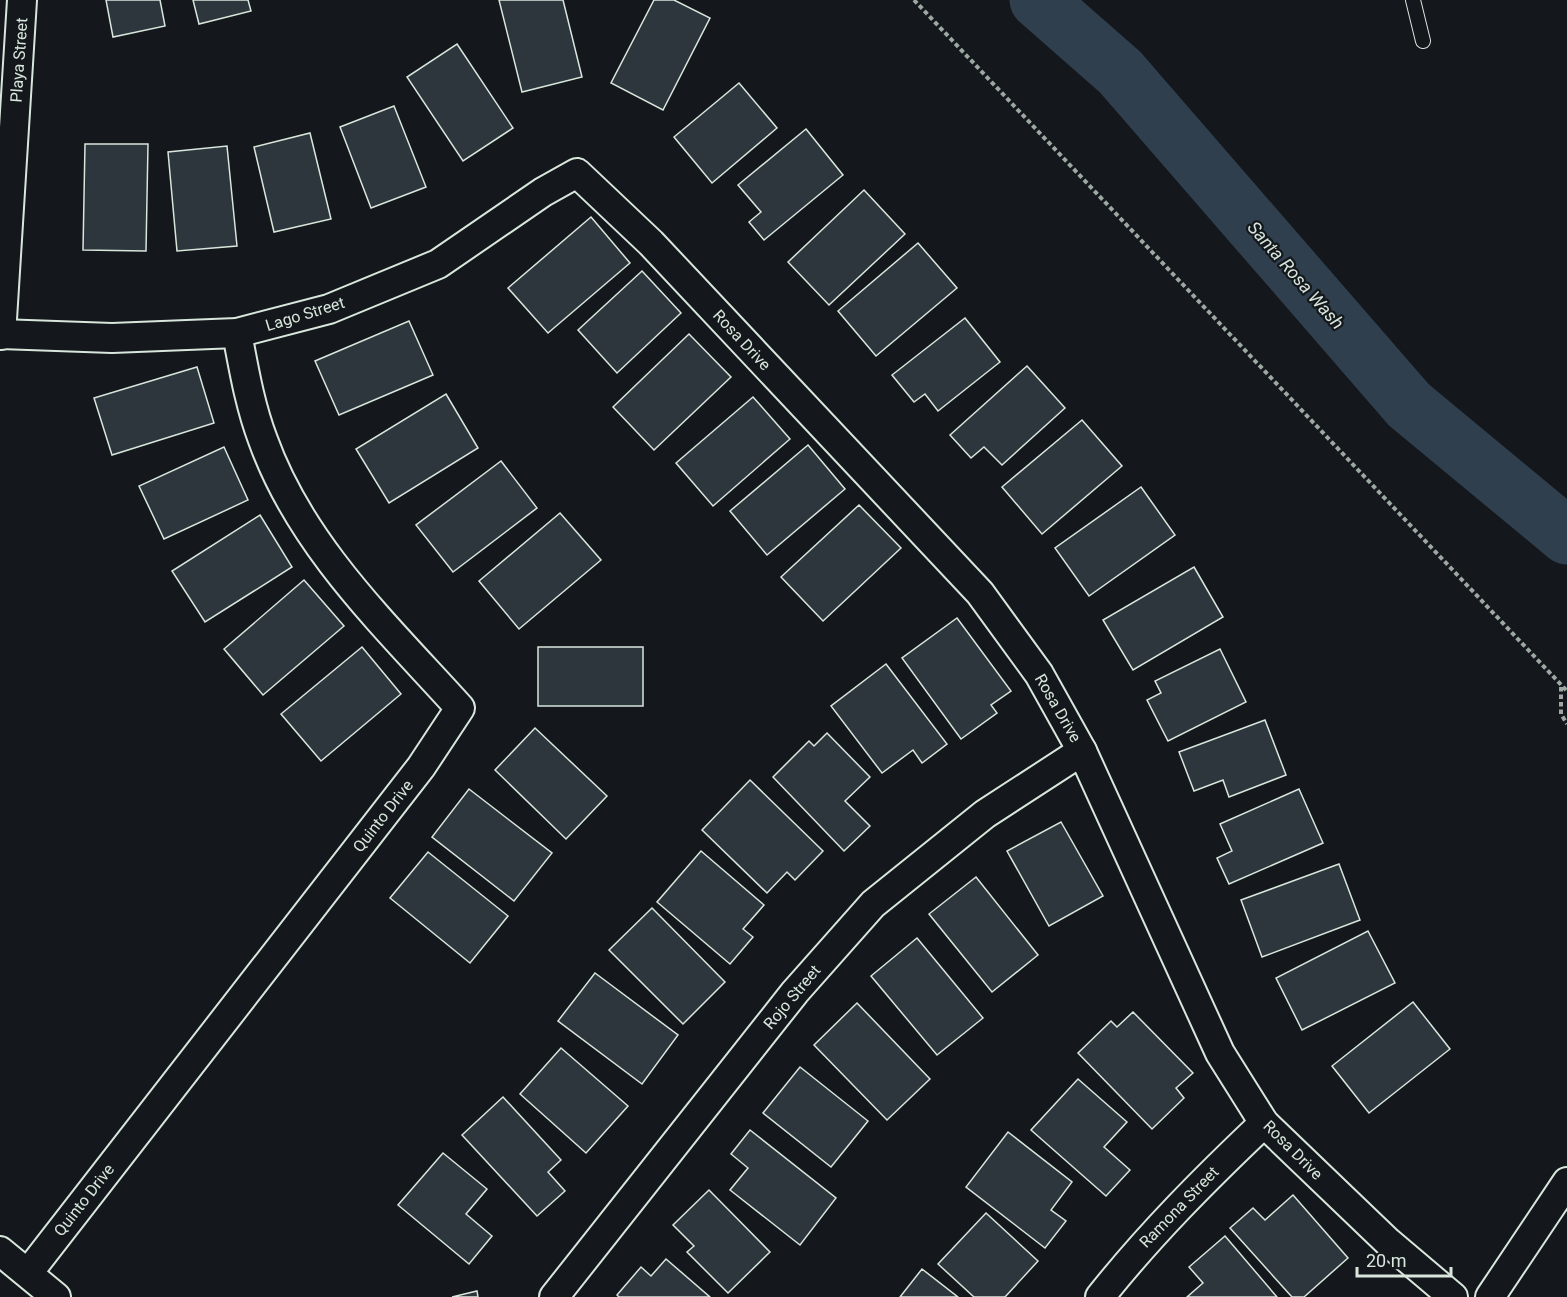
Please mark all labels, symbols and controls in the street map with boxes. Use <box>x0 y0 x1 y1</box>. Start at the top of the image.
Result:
street label: Playa Street <box>7 17 31 103</box>
water label: Santa Rosa Wash <box>1243 217 1349 333</box>
street label: Lago Street <box>263 293 347 335</box>
street label: Rosa Drive <box>709 306 775 374</box>
street label: Rosa Drive <box>1031 670 1085 746</box>
street label: Quinto Drive <box>349 776 417 856</box>
street label: Rojo Street <box>760 961 824 1033</box>
street label: Rosa Drive <box>1259 1116 1327 1184</box>
street label: Quinto Drive <box>50 1160 118 1240</box>
street label: Ramona Street <box>1136 1162 1222 1252</box>
scale bar <box>1357 1240 1452 1278</box>
text: 20 m <box>1366 1250 1406 1271</box>

